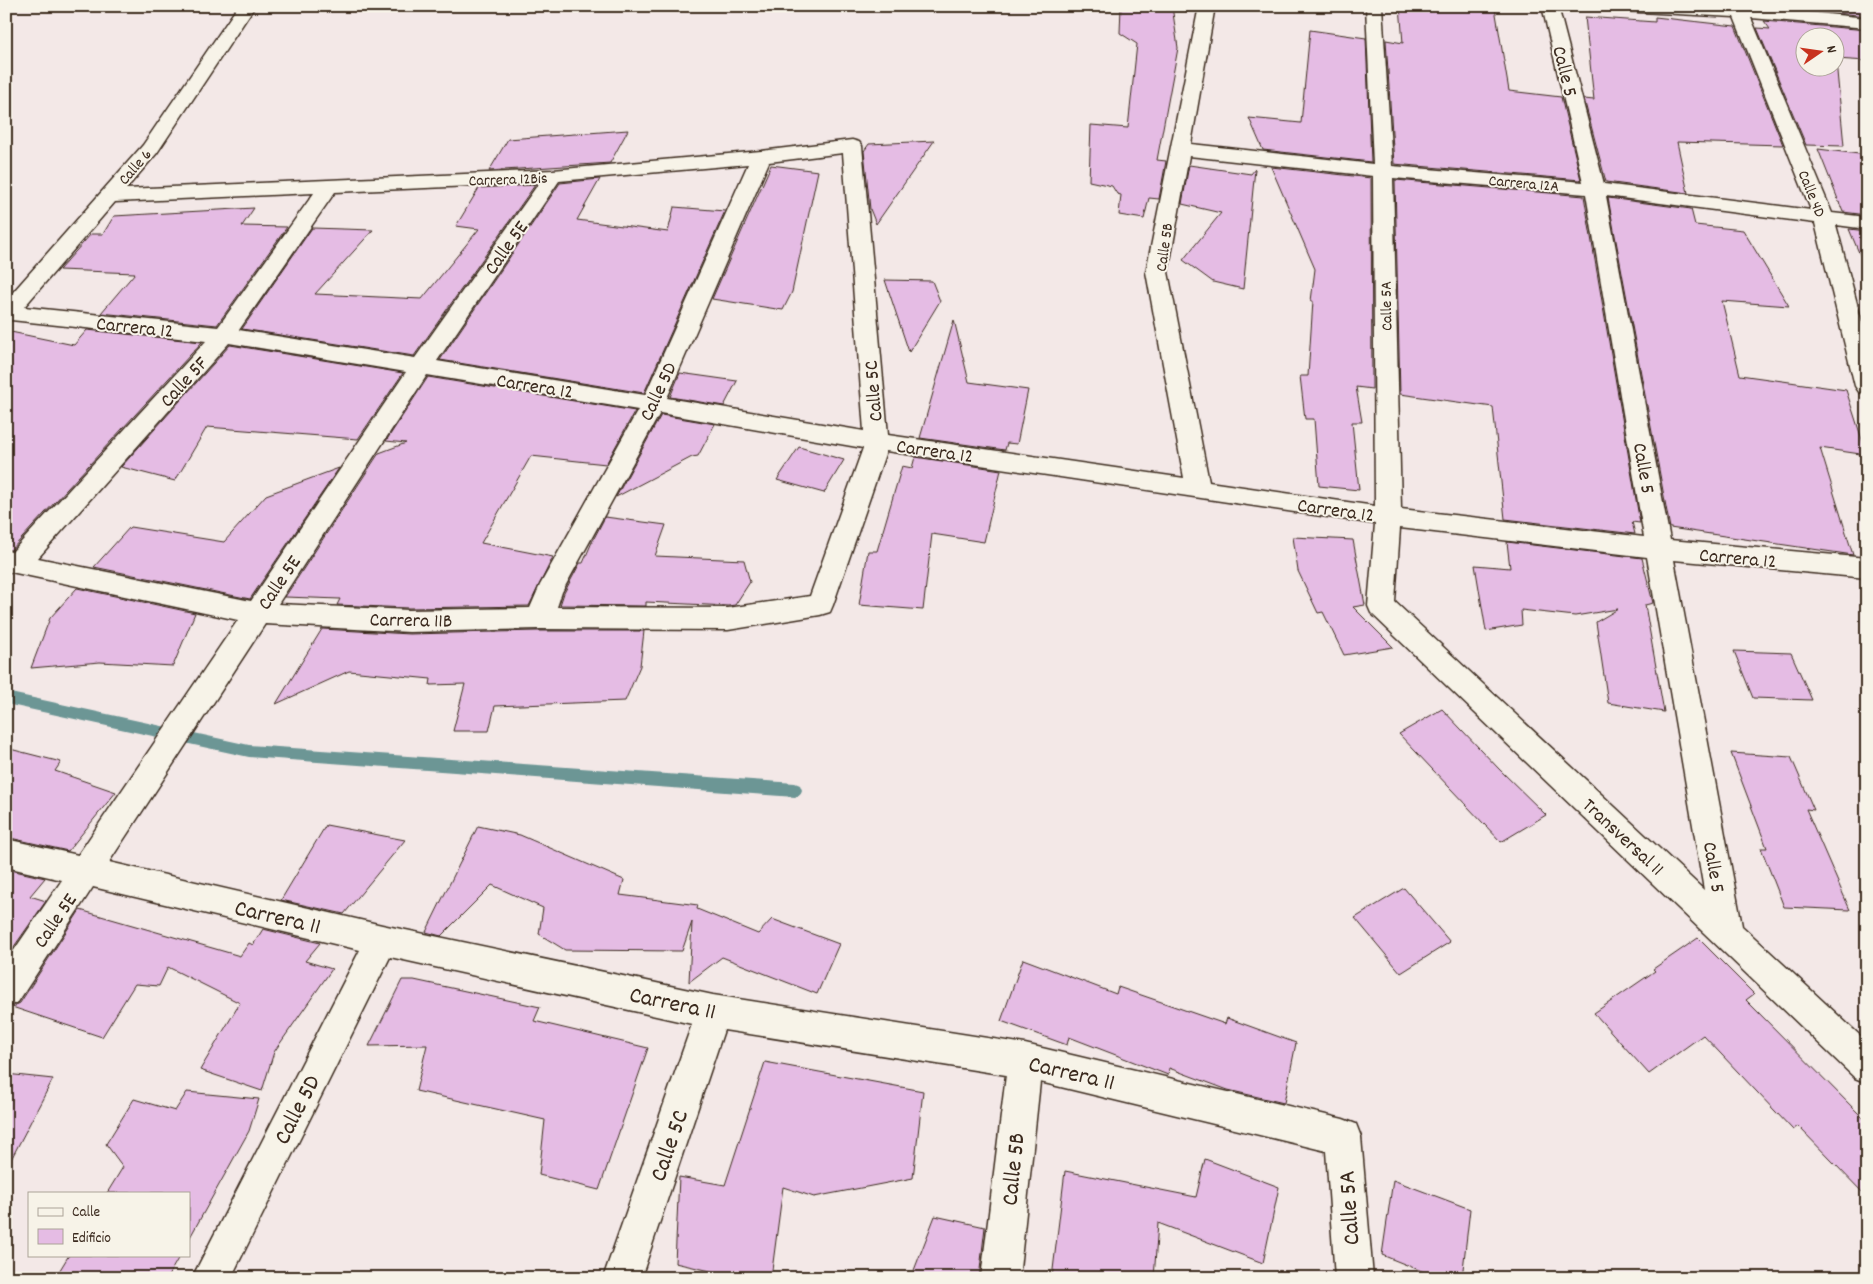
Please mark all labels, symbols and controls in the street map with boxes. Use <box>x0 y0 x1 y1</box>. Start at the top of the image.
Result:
north arrow <box>1796 28 1846 78</box>
street label: Calle 5 <box>1543 43 1583 100</box>
text: N <box>1820 44 1841 55</box>
street label: Calle 6 <box>114 144 158 191</box>
street label: Calle 4D <box>1791 167 1830 221</box>
street label: Carrera 12Bis <box>468 168 548 193</box>
street label: Carrera 12A <box>1488 170 1560 199</box>
street label: Calle 5E <box>479 216 536 282</box>
street label: Calle 5B <box>1151 222 1180 273</box>
street label: Calle 5A <box>1376 281 1399 331</box>
street label: Carrera 12 <box>95 311 175 347</box>
street label: Calle 5F <box>155 351 216 415</box>
street label: Calle 5D <box>634 358 685 426</box>
street label: Calle 5C <box>858 359 892 422</box>
street label: Carrera 12 <box>494 368 575 408</box>
street label: Carrera 12 <box>894 434 975 472</box>
street label: Calle 5 <box>1624 441 1660 496</box>
street label: Carrera 12 <box>1295 493 1376 531</box>
street label: Carrera 12 <box>1698 543 1778 577</box>
street label: Calle 5E <box>252 551 309 617</box>
street label: Carrera 11B <box>369 607 452 637</box>
street label: Transversal 11 <box>1575 793 1669 884</box>
street label: Calle 5 <box>1694 840 1730 895</box>
street label: Calle 5E <box>28 889 85 955</box>
street label: Carrera 11 <box>231 892 324 945</box>
street label: Carrera 11 <box>626 979 719 1031</box>
street label: Carrera 11 <box>1025 1048 1118 1101</box>
street label: Calle 5D <box>267 1070 331 1151</box>
street label: Calle 5C <box>643 1106 699 1186</box>
street label: Calle 5B <box>994 1131 1036 1207</box>
street label: Calle 5A <box>1331 1169 1371 1246</box>
legend <box>28 1192 190 1256</box>
text: Calle <box>72 1202 101 1224</box>
text: Edificio <box>72 1228 111 1250</box>

